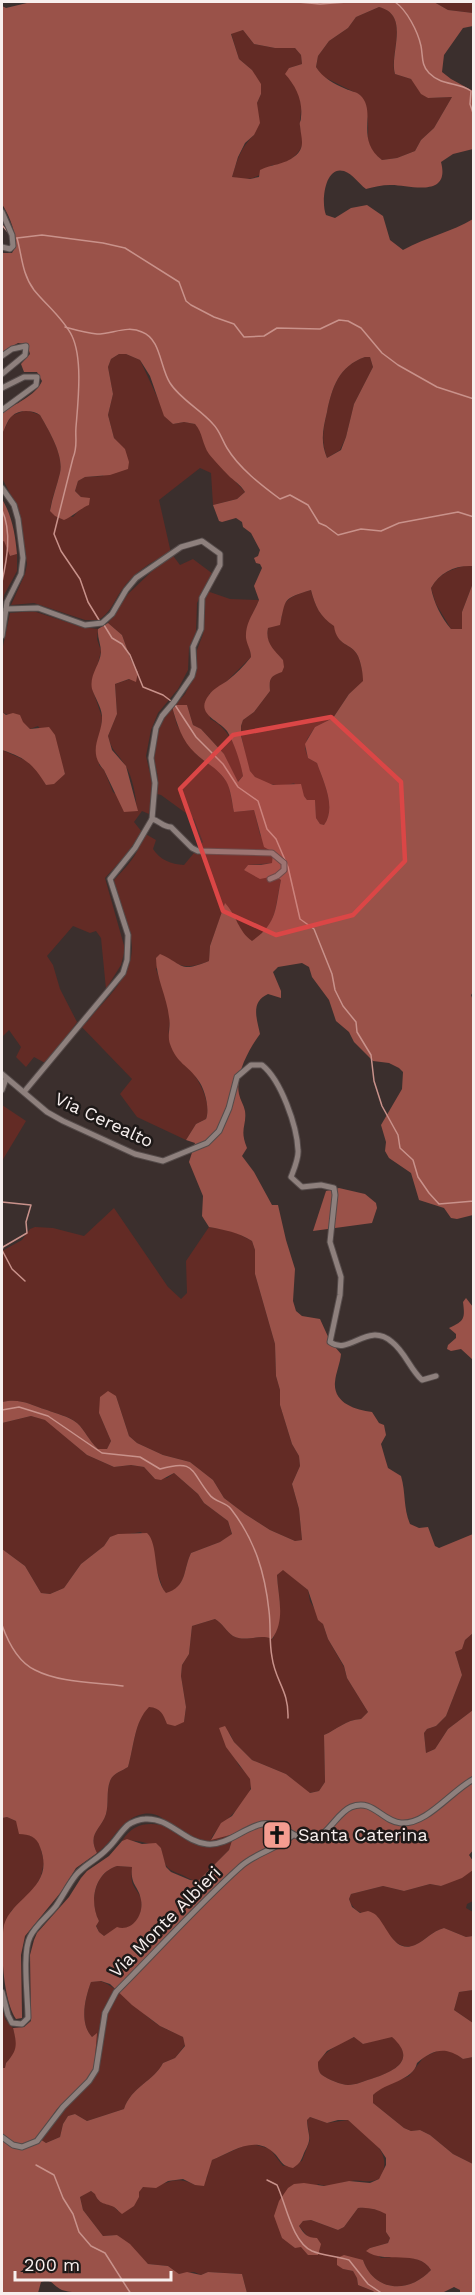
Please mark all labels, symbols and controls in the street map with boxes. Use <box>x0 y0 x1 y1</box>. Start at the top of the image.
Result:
street label: Via Cerealto <box>52 1088 157 1152</box>
church icon: Santa Caterina <box>261 1819 293 1851</box>
place label: Santa Caterina <box>298 1824 428 1845</box>
street label: Via Monte Albieri <box>105 1862 225 1982</box>
scale bar <box>15 2244 171 2282</box>
text: 200 m <box>24 2254 80 2275</box>

